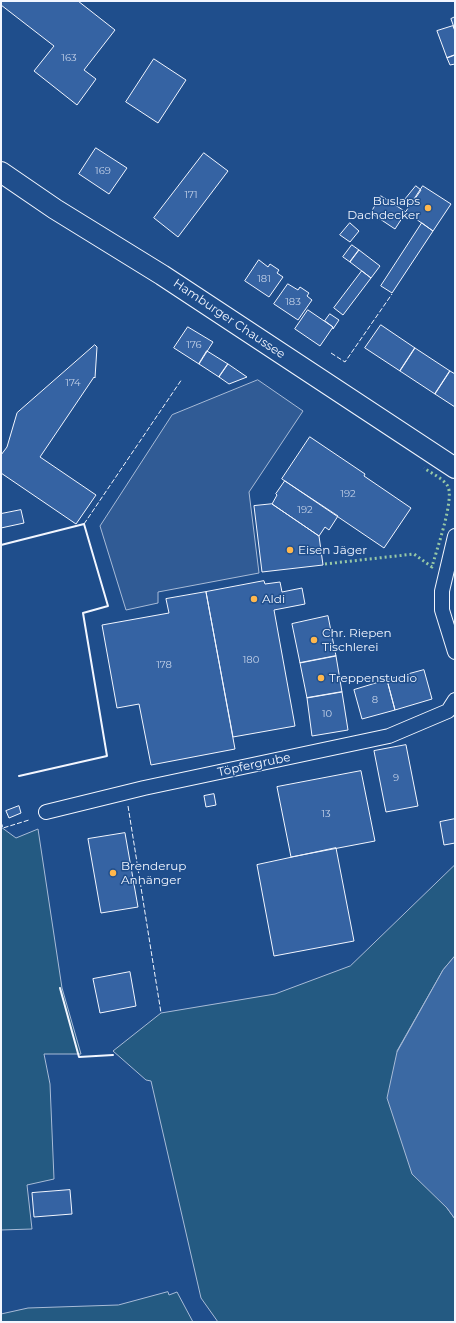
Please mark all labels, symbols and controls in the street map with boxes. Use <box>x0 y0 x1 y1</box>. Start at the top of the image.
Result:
house number: 163 <box>61 52 77 64</box>
house number: 169 <box>95 165 111 177</box>
house number: 171 <box>184 189 198 201</box>
place label: Buslaps Dachdecker <box>347 194 420 222</box>
marker: Buslaps Dachdecker <box>423 203 433 213</box>
house number: 181 <box>257 273 271 285</box>
street label: Hamburger Chaussee <box>170 276 288 362</box>
house number: 183 <box>285 296 301 308</box>
house number: 176 <box>186 339 202 351</box>
house number: 174 <box>65 377 81 389</box>
house number: 192 <box>340 488 356 500</box>
house number: 192 <box>297 504 313 516</box>
place label: Eisen Jäger <box>298 543 367 557</box>
marker: Eisen Jäger <box>285 545 295 555</box>
place label: Aldi <box>262 592 285 606</box>
marker: Aldi <box>249 594 259 604</box>
place label: Chr. Riepen Tischlerei <box>322 626 392 654</box>
marker: Chr. Riepen Tischlerei <box>309 635 319 645</box>
house number: 180 <box>243 654 259 666</box>
house number: 178 <box>156 659 172 671</box>
place label: Treppenstudio <box>329 671 417 685</box>
marker: Treppenstudio <box>316 673 326 683</box>
house number: 8 <box>372 694 378 706</box>
house number: 10 <box>322 708 332 720</box>
street label: Töpfergrube <box>216 750 292 780</box>
house number: 9 <box>393 772 399 784</box>
house number: 13 <box>321 808 331 820</box>
place label: Brenderup Anhänger <box>121 859 186 887</box>
marker: Brenderup Anhänger <box>108 868 118 878</box>

